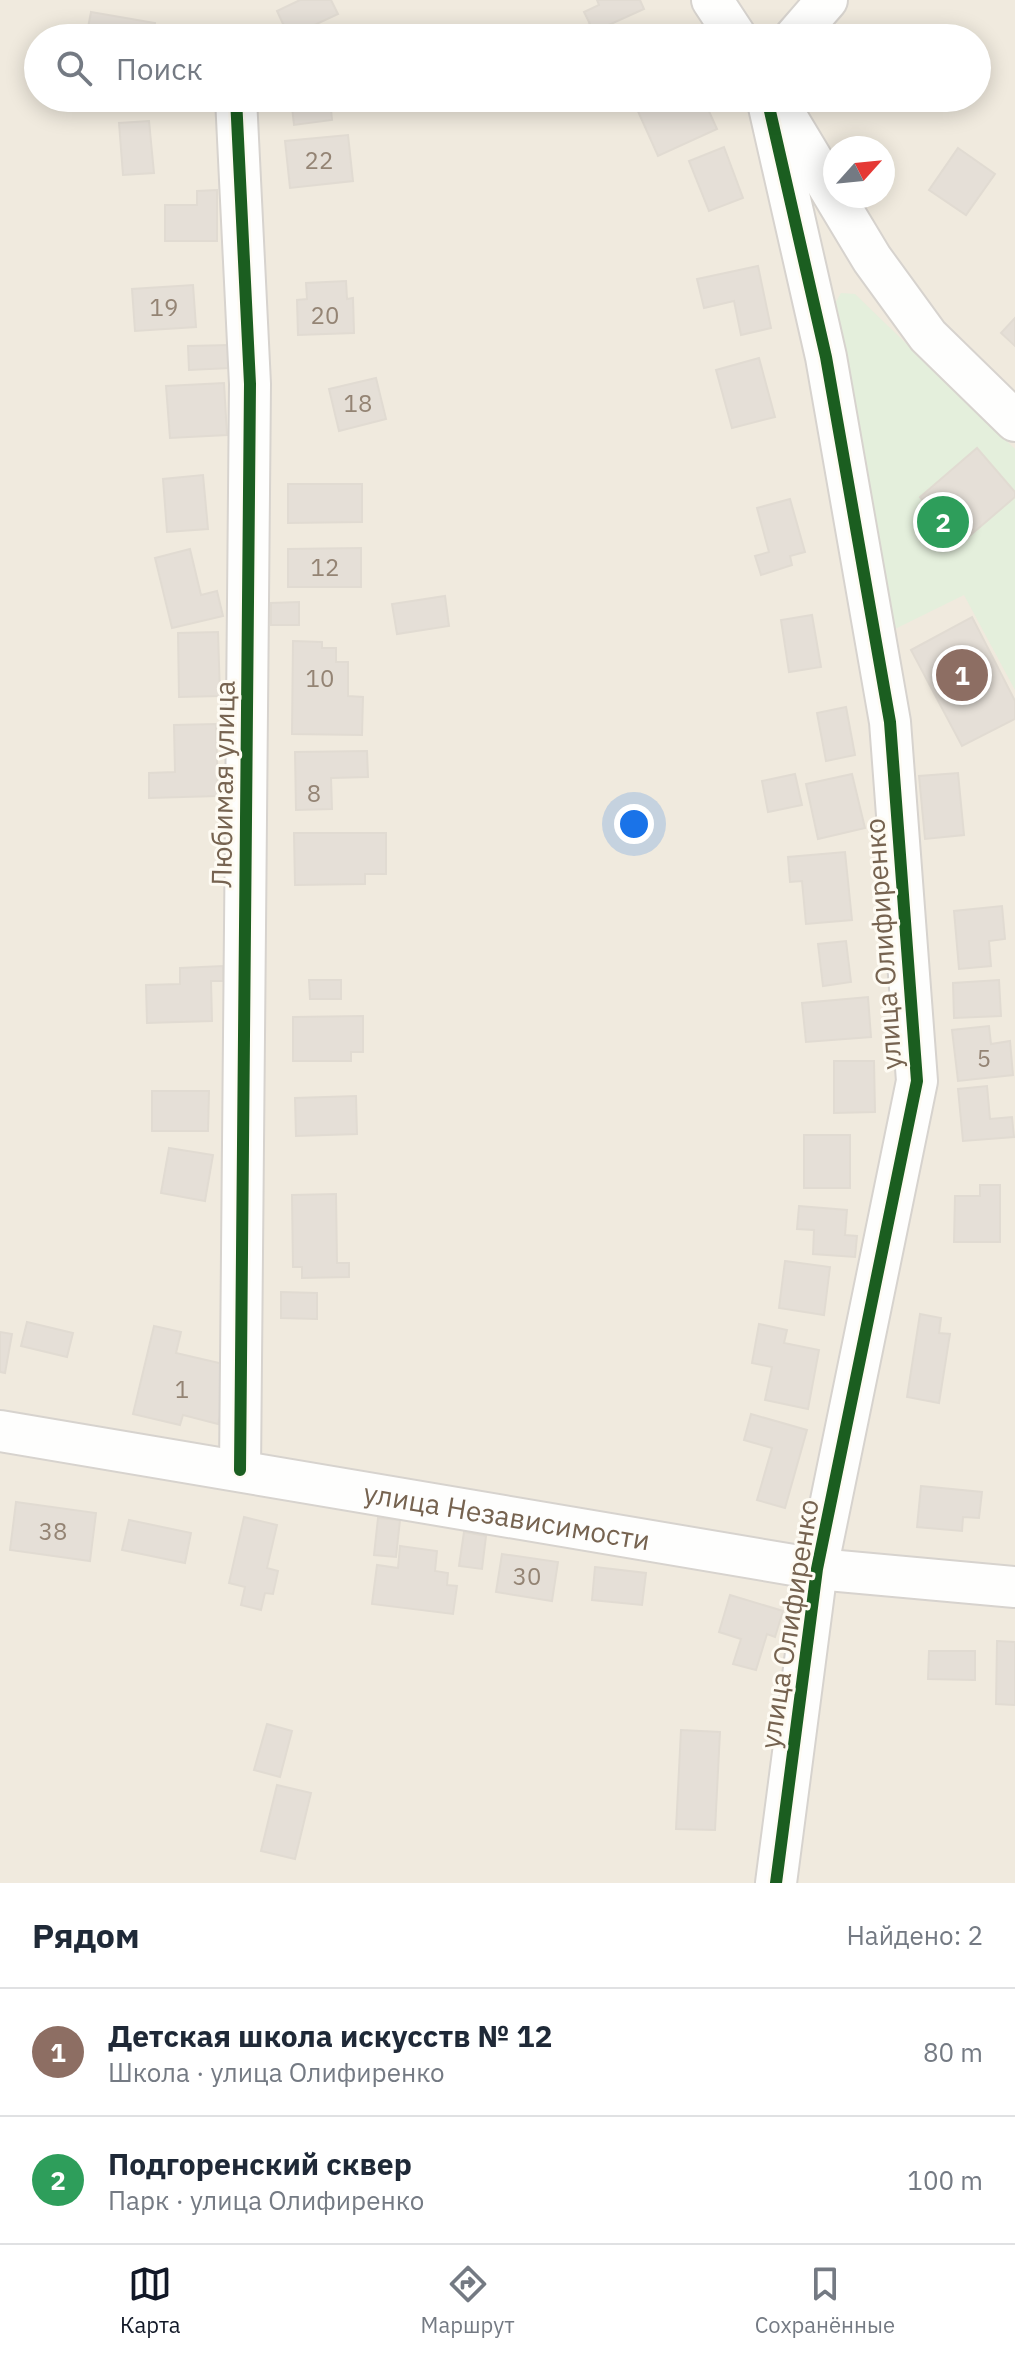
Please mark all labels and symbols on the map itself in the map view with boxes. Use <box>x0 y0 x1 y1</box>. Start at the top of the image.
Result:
north arrow <box>823 136 895 208</box>
house number: 22 <box>305 144 333 176</box>
house number: 19 <box>150 291 178 323</box>
house number: 20 <box>311 299 339 331</box>
house number: 18 <box>344 387 372 419</box>
pin: 2 <box>917 492 969 552</box>
house number: 12 <box>311 551 339 583</box>
pin: 1 <box>936 645 988 705</box>
house number: 10 <box>306 662 334 694</box>
street label: Любимая улица <box>202 680 243 888</box>
house number: 8 <box>307 777 321 809</box>
your location <box>614 804 654 844</box>
street label: улица Олифиренко <box>855 817 910 1071</box>
house number: 5 <box>977 1042 991 1074</box>
house number: 1 <box>175 1373 189 1405</box>
street label: улица Независимости <box>361 1474 653 1559</box>
street label: улица Олифиренко <box>751 1496 827 1751</box>
house number: 38 <box>39 1515 67 1547</box>
house number: 30 <box>513 1560 541 1592</box>

